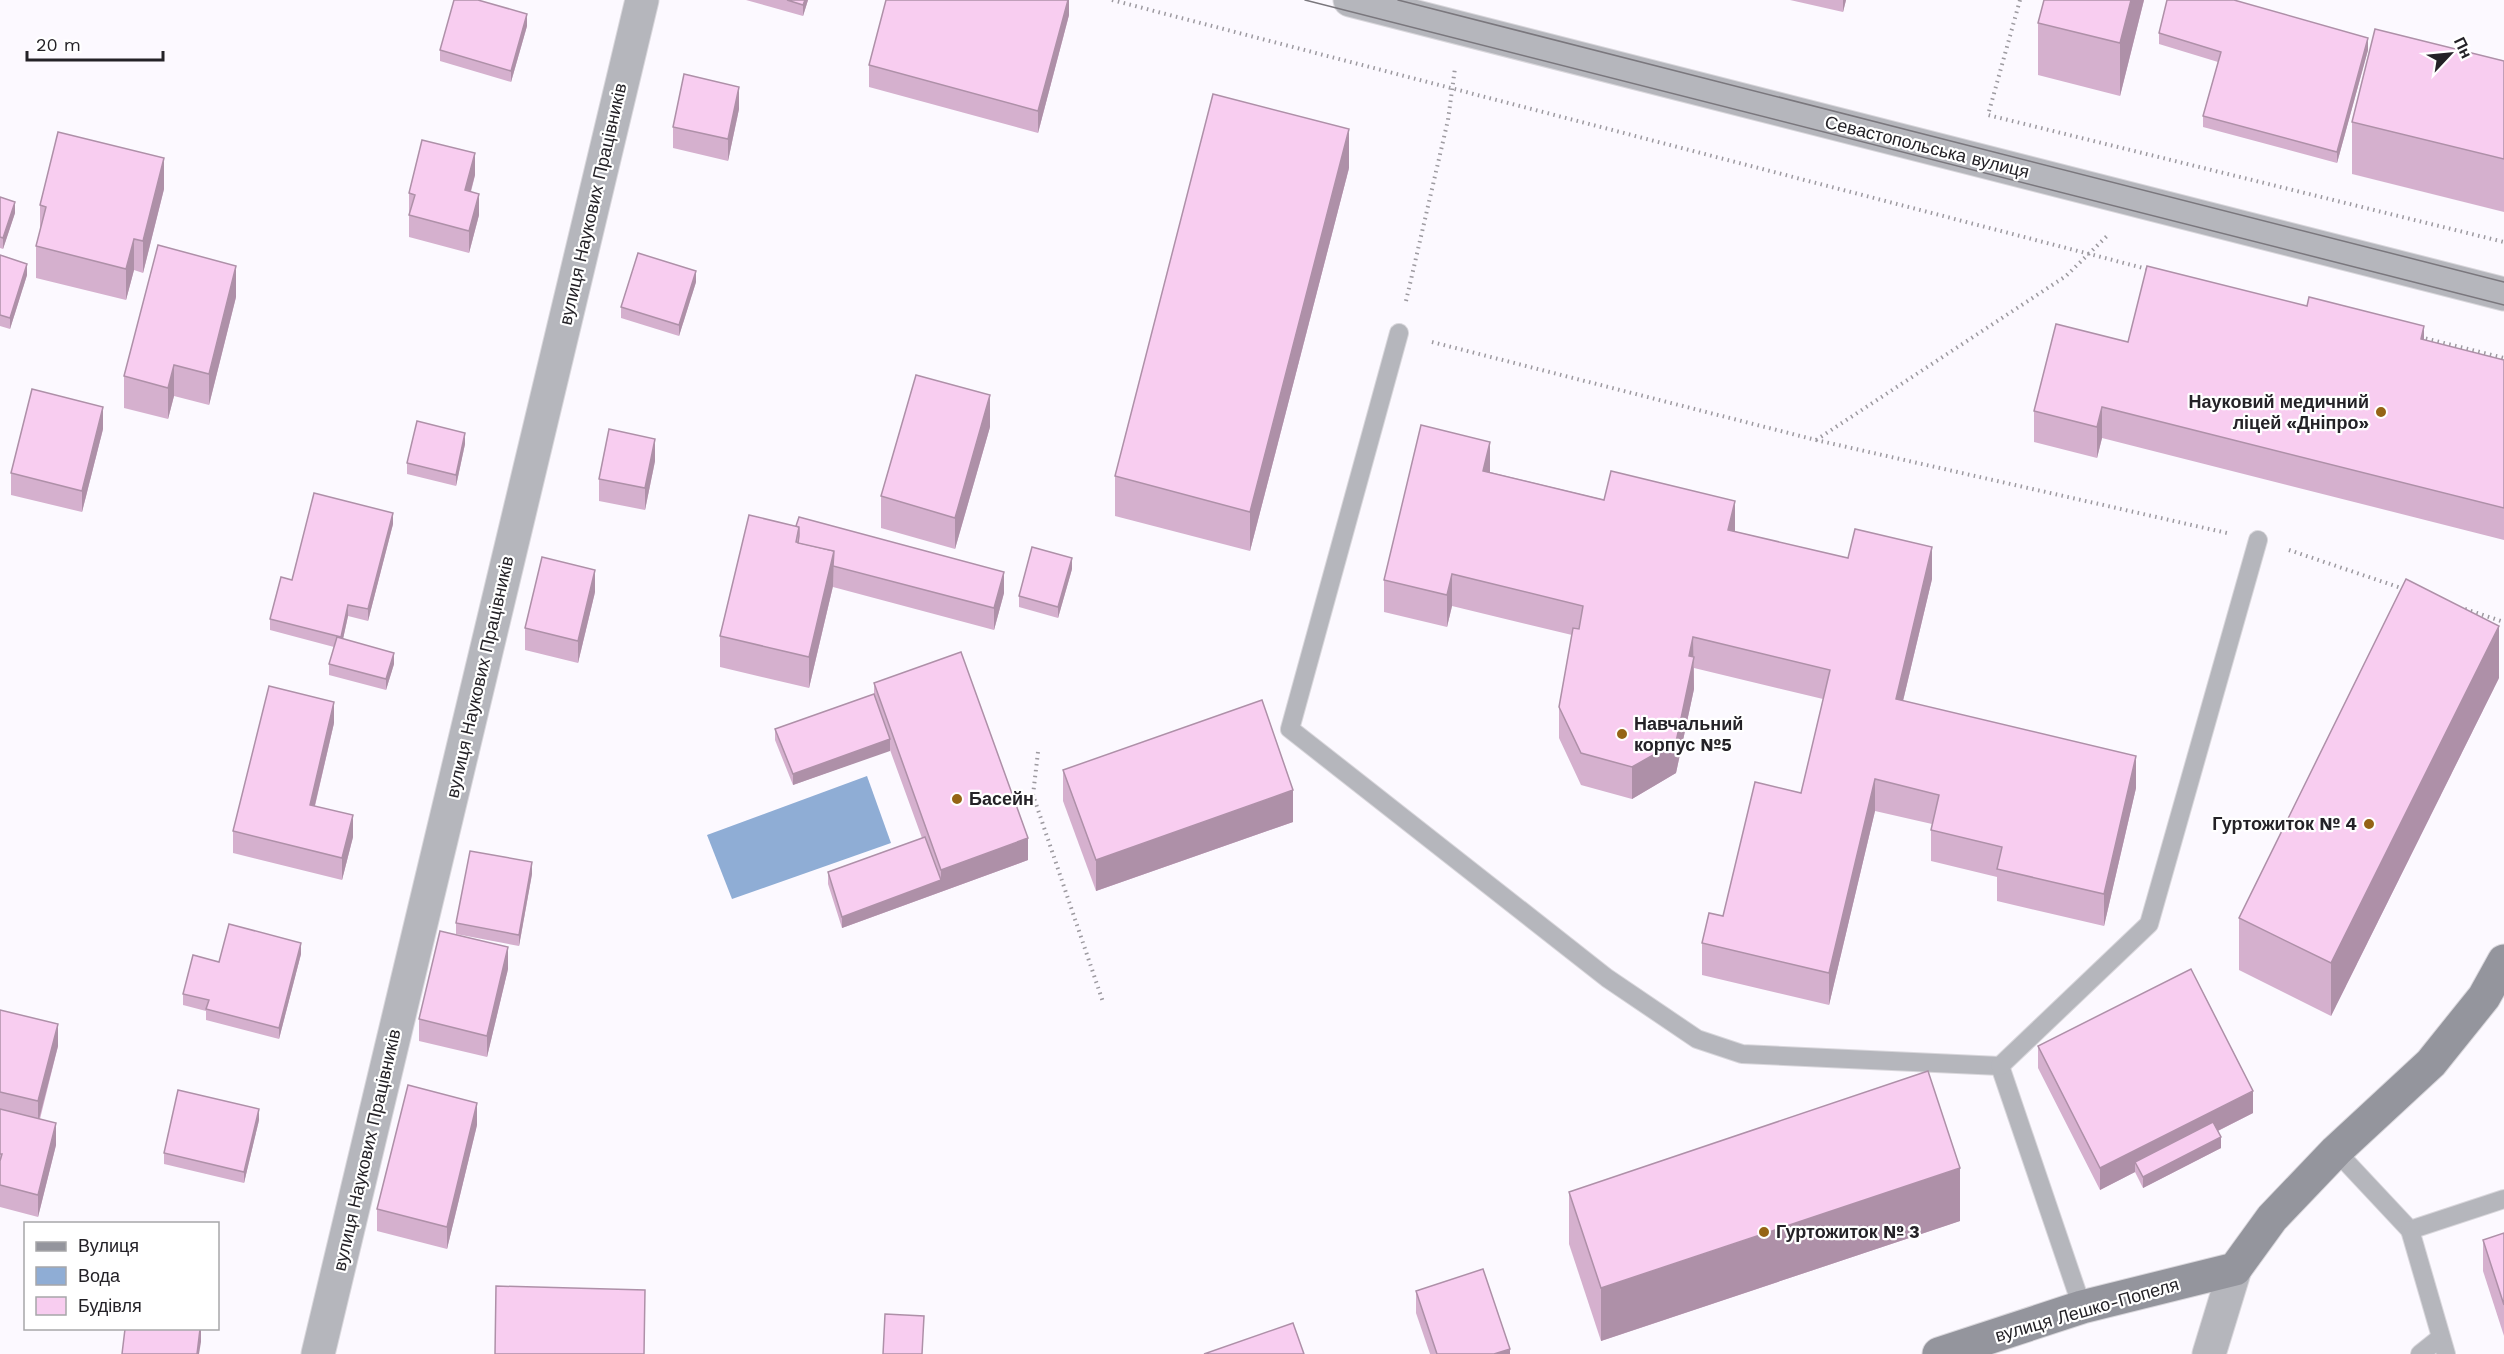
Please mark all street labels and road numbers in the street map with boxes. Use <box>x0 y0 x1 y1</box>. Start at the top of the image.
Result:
street label: вулиця Наукових Працівників <box>554 81 631 327</box>
street label: Севастопольська вулиця <box>1823 111 2031 182</box>
street label: вулиця Наукових Працівників <box>441 554 518 800</box>
street label: вулиця Наукових Працівників <box>328 1027 405 1273</box>
street label: вулиця Лешко-Попеля <box>1992 1273 2181 1346</box>

